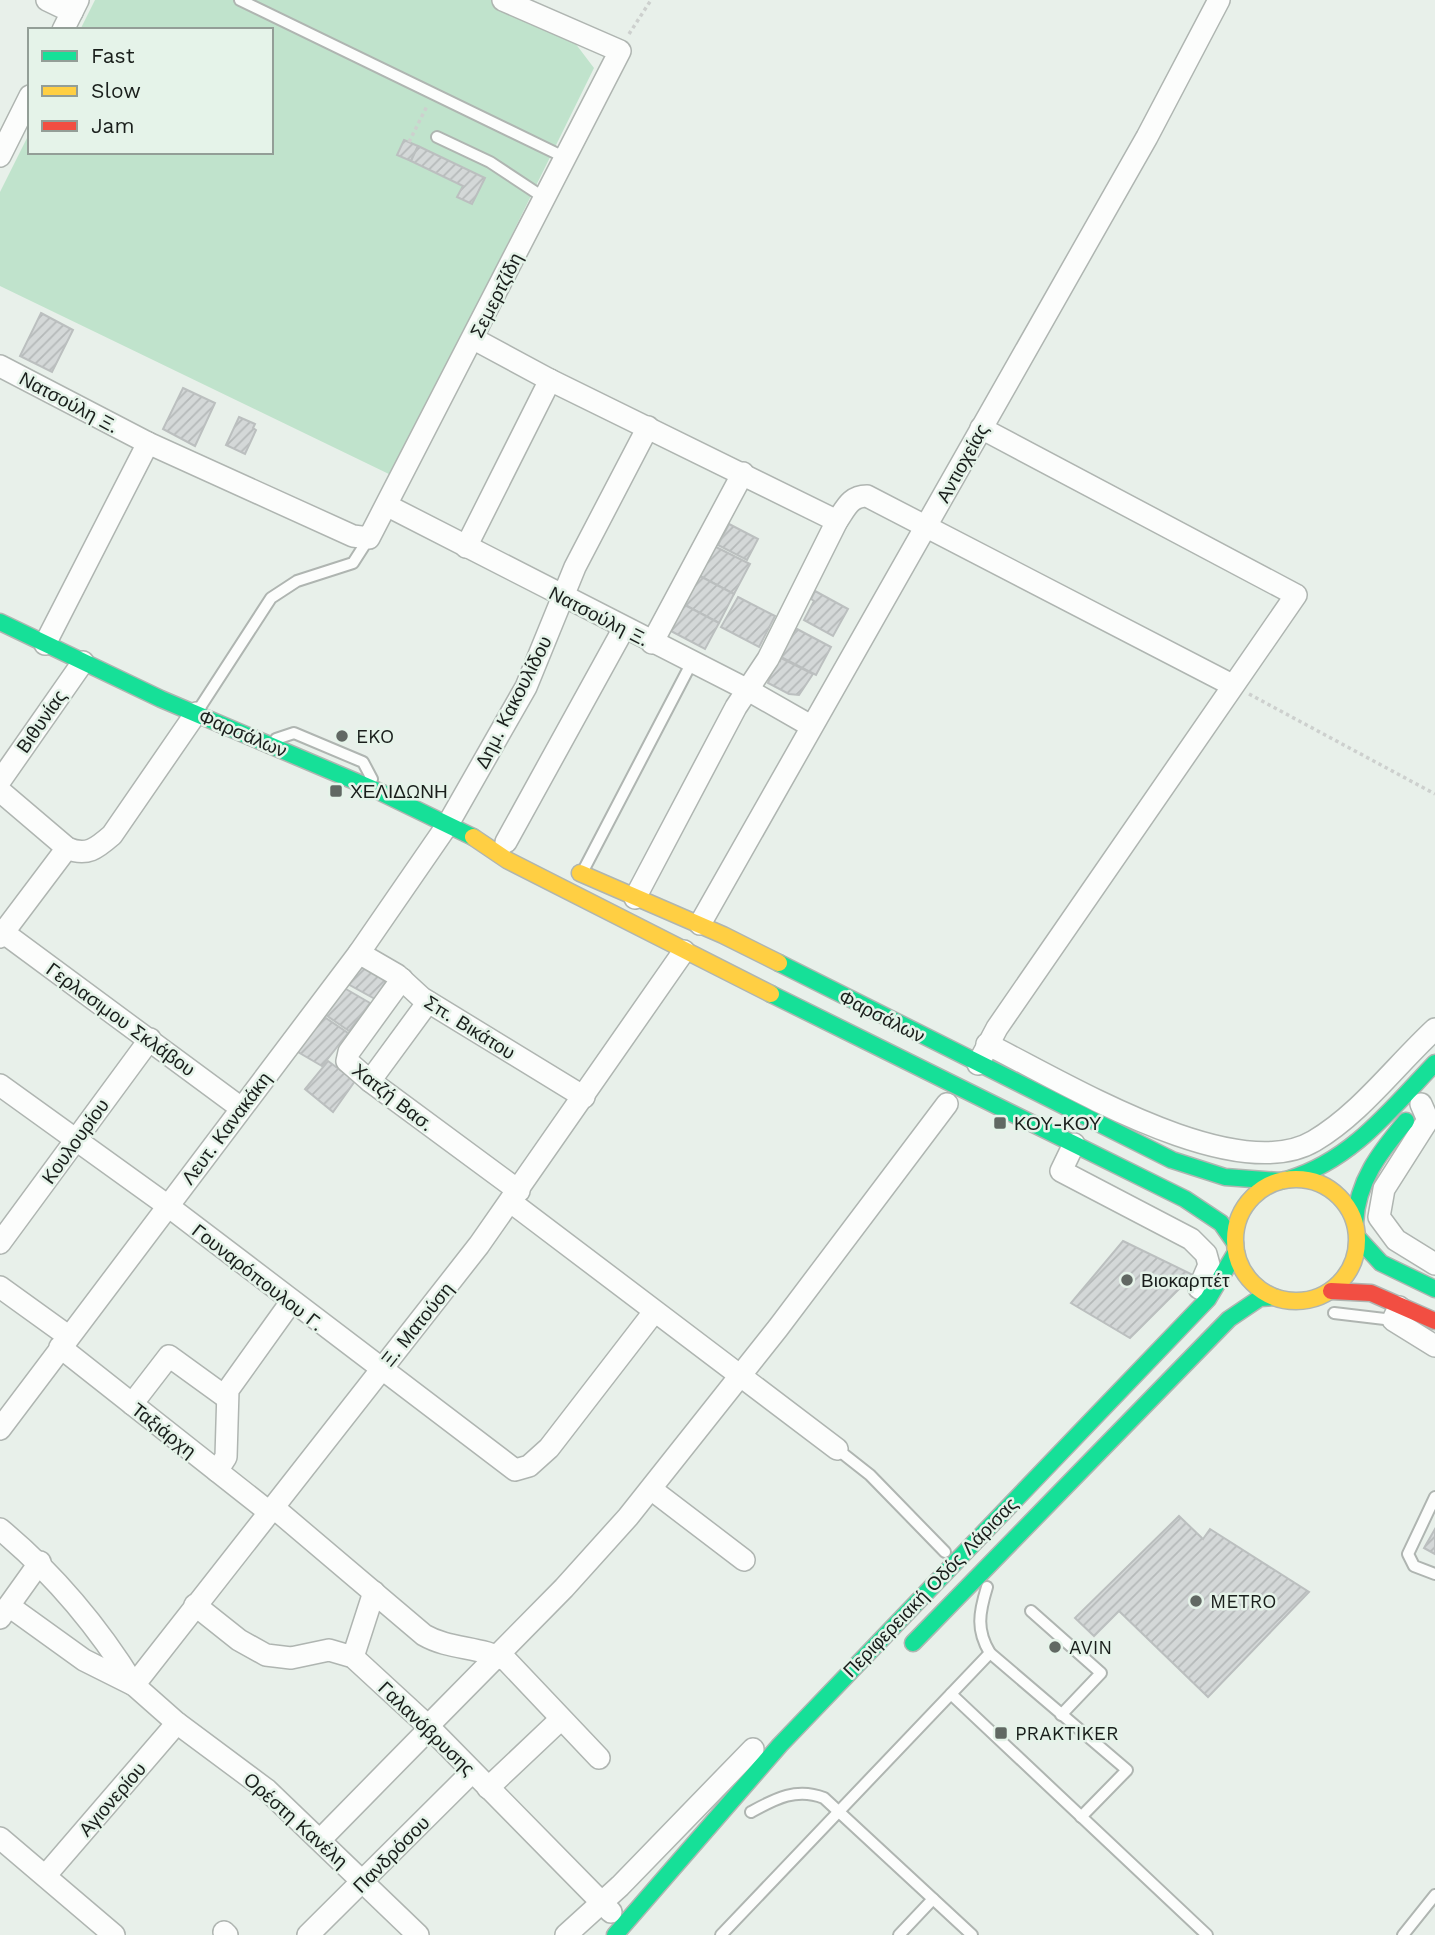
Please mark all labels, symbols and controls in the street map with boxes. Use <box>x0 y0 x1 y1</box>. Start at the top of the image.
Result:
legend <box>28 28 273 154</box>
text: Fast <box>91 43 135 68</box>
text: Slow <box>91 78 141 103</box>
text: Jam <box>91 113 134 138</box>
street label: Σεμερτζίδη <box>465 249 528 341</box>
street label: Νατσούλη Ξ. <box>15 367 122 438</box>
street label: Αντιοχείας <box>931 420 993 507</box>
street label: Νατσούλη Ξ. <box>545 582 652 651</box>
street label: Δημ. Κακουλίδου <box>470 632 557 772</box>
street label: Βιθυνίας <box>11 685 71 757</box>
street label: Φαρσάλων <box>195 705 290 762</box>
place label: EKO <box>356 725 394 748</box>
marker: EKO <box>334 728 350 744</box>
place label: ΧΕΛΙΔΩΝΗ <box>350 780 448 803</box>
marker: ΧΕΛΙΔΩΝΗ <box>328 783 344 799</box>
street label: Γερλασιμου Σκλάβου <box>42 958 200 1081</box>
street label: Φαρσάλων <box>835 985 929 1048</box>
street label: Σπ. Βικάτου <box>420 990 519 1064</box>
street label: Χατζή Βασ. <box>348 1059 438 1136</box>
street label: Λευτ. Κανακάκη <box>177 1068 276 1189</box>
street label: Κουλουρίου <box>37 1094 114 1188</box>
place label: ΚΟΥ-ΚΟΥ <box>1014 1112 1102 1135</box>
marker: ΚΟΥ-ΚΟΥ <box>992 1115 1008 1131</box>
street label: Γουναρόπουλου Γ. <box>187 1219 328 1336</box>
place label: Βιοκαρπέτ <box>1141 1269 1230 1292</box>
marker: Βιοκαρπέτ <box>1119 1272 1135 1288</box>
street label: Ξ. Ματούση <box>377 1278 458 1371</box>
street label: Ταξιάρχη <box>127 1398 201 1463</box>
street label: Περιφερειακή Οδός Λάρισας <box>838 1493 1022 1682</box>
place label: METRO <box>1210 1590 1277 1613</box>
marker: METRO <box>1188 1593 1204 1609</box>
place label: AVIN <box>1069 1636 1112 1659</box>
marker: AVIN <box>1047 1639 1063 1655</box>
street label: Γαλανόβρυσης <box>374 1677 480 1780</box>
place label: PRAKTIKER <box>1015 1722 1119 1745</box>
marker: PRAKTIKER <box>993 1725 1009 1741</box>
street label: Αγιονερίου <box>74 1758 151 1841</box>
street label: Ορέστη Κανέλη <box>239 1768 352 1873</box>
street label: Πανδρόσου <box>348 1811 434 1897</box>

